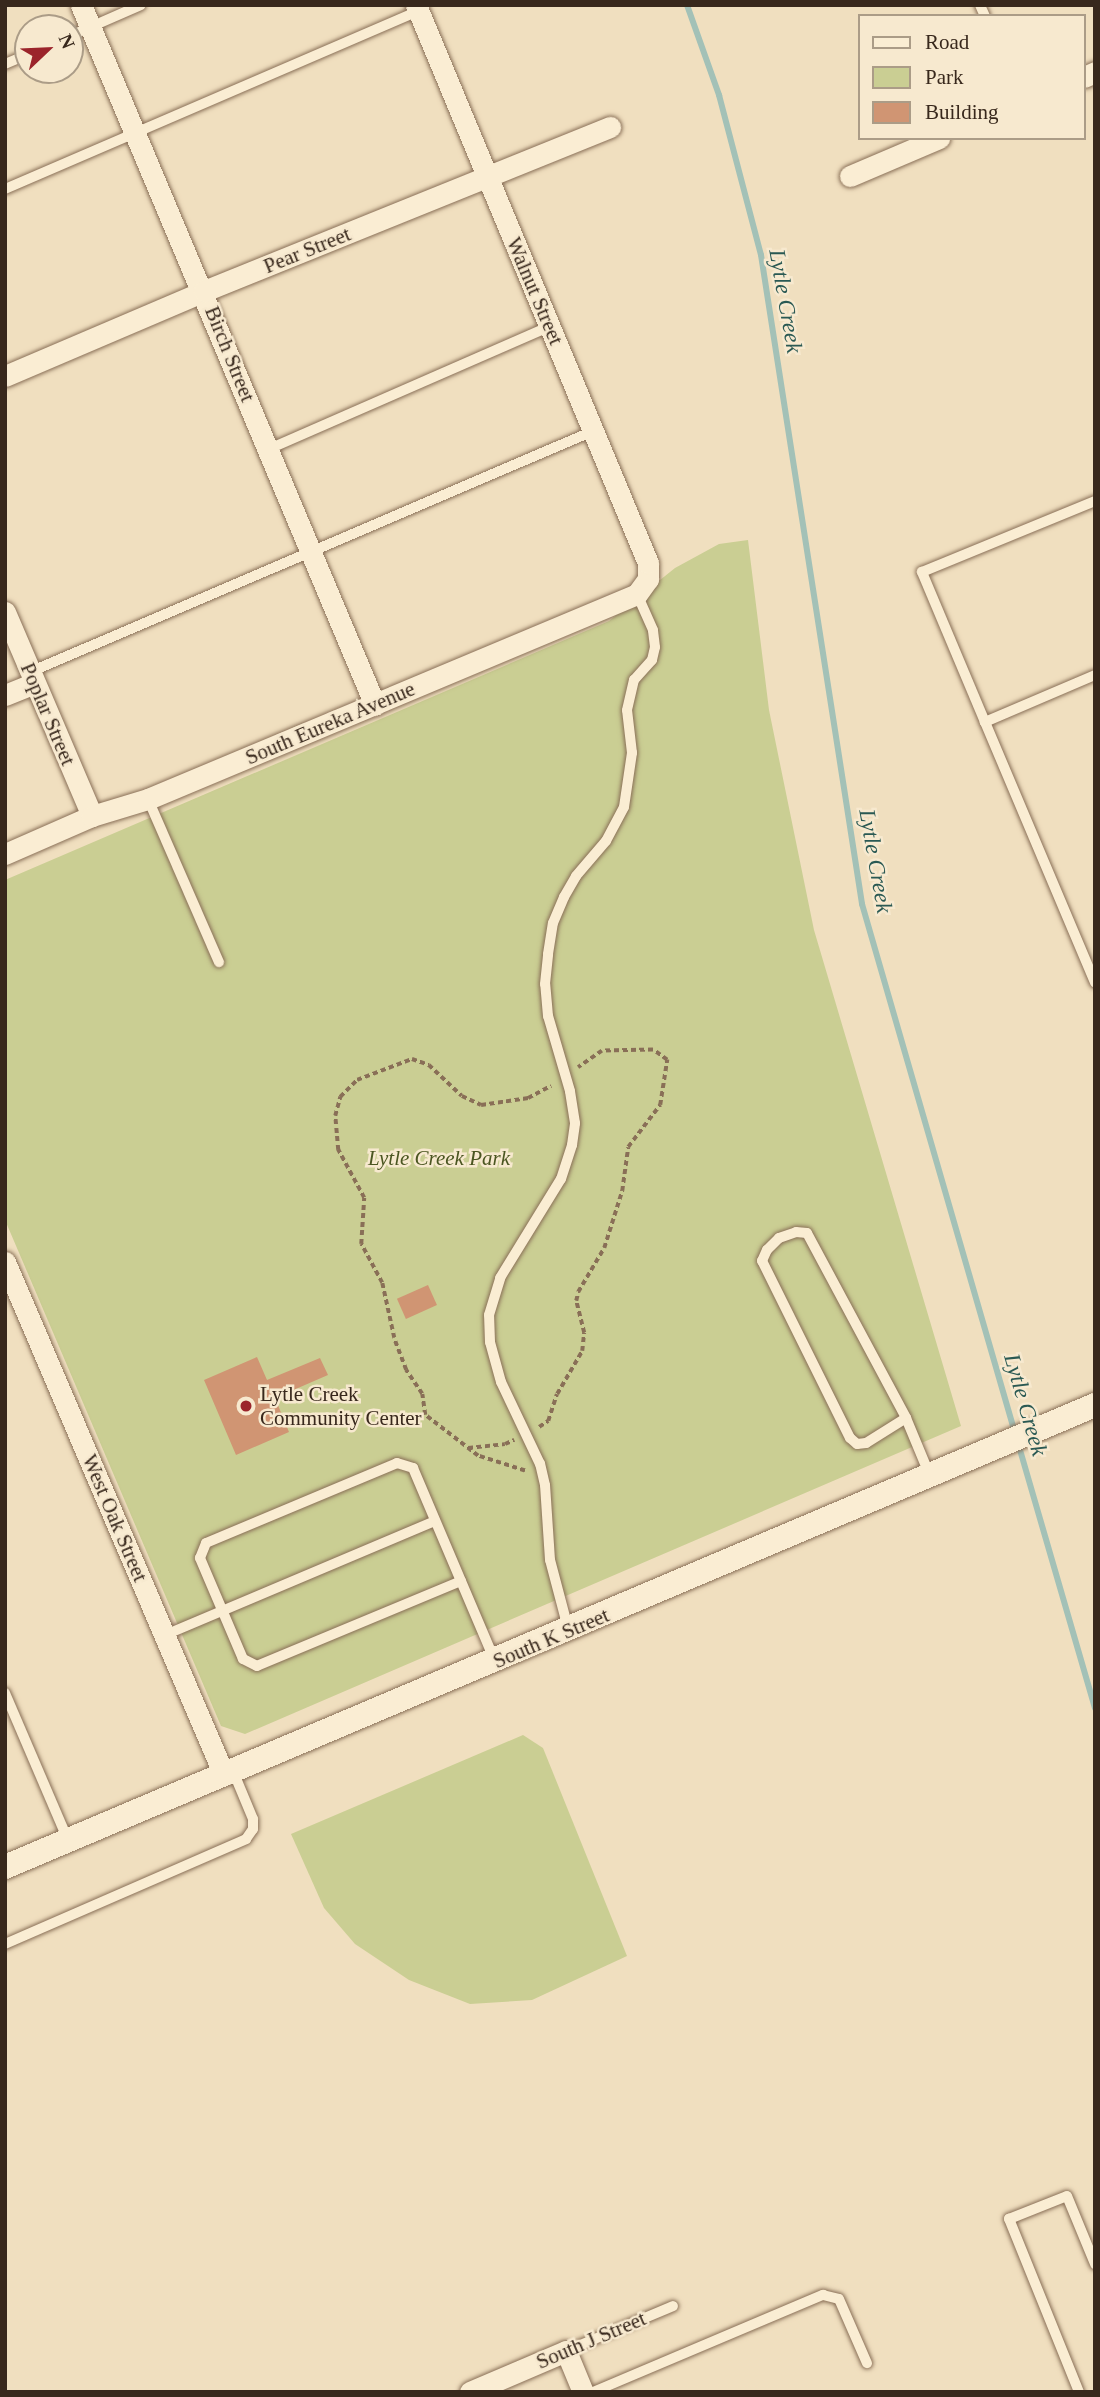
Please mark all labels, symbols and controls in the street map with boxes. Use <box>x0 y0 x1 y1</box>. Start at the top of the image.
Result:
north arrow <box>14 14 84 84</box>
legend <box>858 14 1086 140</box>
text: Road <box>925 30 969 54</box>
text: N <box>55 31 79 52</box>
text: Park <box>925 65 964 89</box>
text: Building <box>925 100 999 124</box>
street label: Pear Street <box>260 221 354 279</box>
street label: Walnut Street <box>501 233 569 349</box>
water label: Lytle Creek <box>762 247 808 355</box>
street label: Birch Street <box>199 303 261 405</box>
street label: Poplar Street <box>15 659 81 769</box>
street label: South Eureka Avenue <box>241 676 419 770</box>
water label: Lytle Creek <box>852 807 898 915</box>
park label: Lytle Creek Park <box>368 1145 510 1171</box>
water label: Lytle Creek <box>997 1351 1053 1459</box>
place label: Lytle Creek Community Center <box>260 1381 422 1431</box>
marker: Lytle Creek Community Center <box>238 1398 254 1414</box>
street label: West Oak Street <box>77 1451 153 1585</box>
street label: South K Street <box>489 1602 613 1674</box>
street label: South J Street <box>532 2306 650 2374</box>

